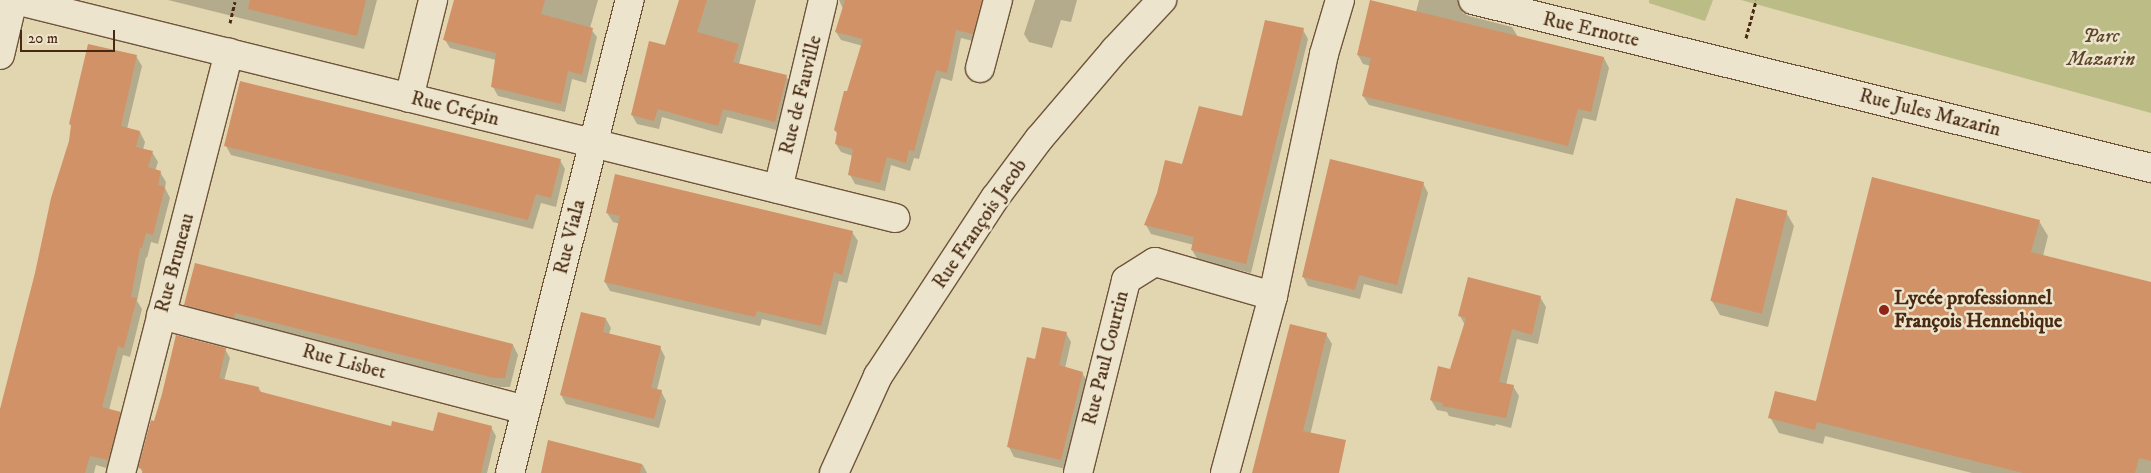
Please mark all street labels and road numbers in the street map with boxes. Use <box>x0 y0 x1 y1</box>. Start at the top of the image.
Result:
street label: Rue Ernotte <box>1540 7 1642 53</box>
street label: Rue de Fauville <box>775 33 827 157</box>
street label: Rue Jules Mazarin <box>1857 84 2003 142</box>
street label: Rue Crépin <box>408 86 502 132</box>
street label: Rue François Jacob <box>928 155 1032 293</box>
street label: Rue Viala <box>549 197 591 277</box>
street label: Rue Bruneau <box>150 211 200 315</box>
street label: Rue Paul Courtin <box>1078 288 1134 428</box>
street label: Rue Lisbet <box>299 339 389 385</box>

